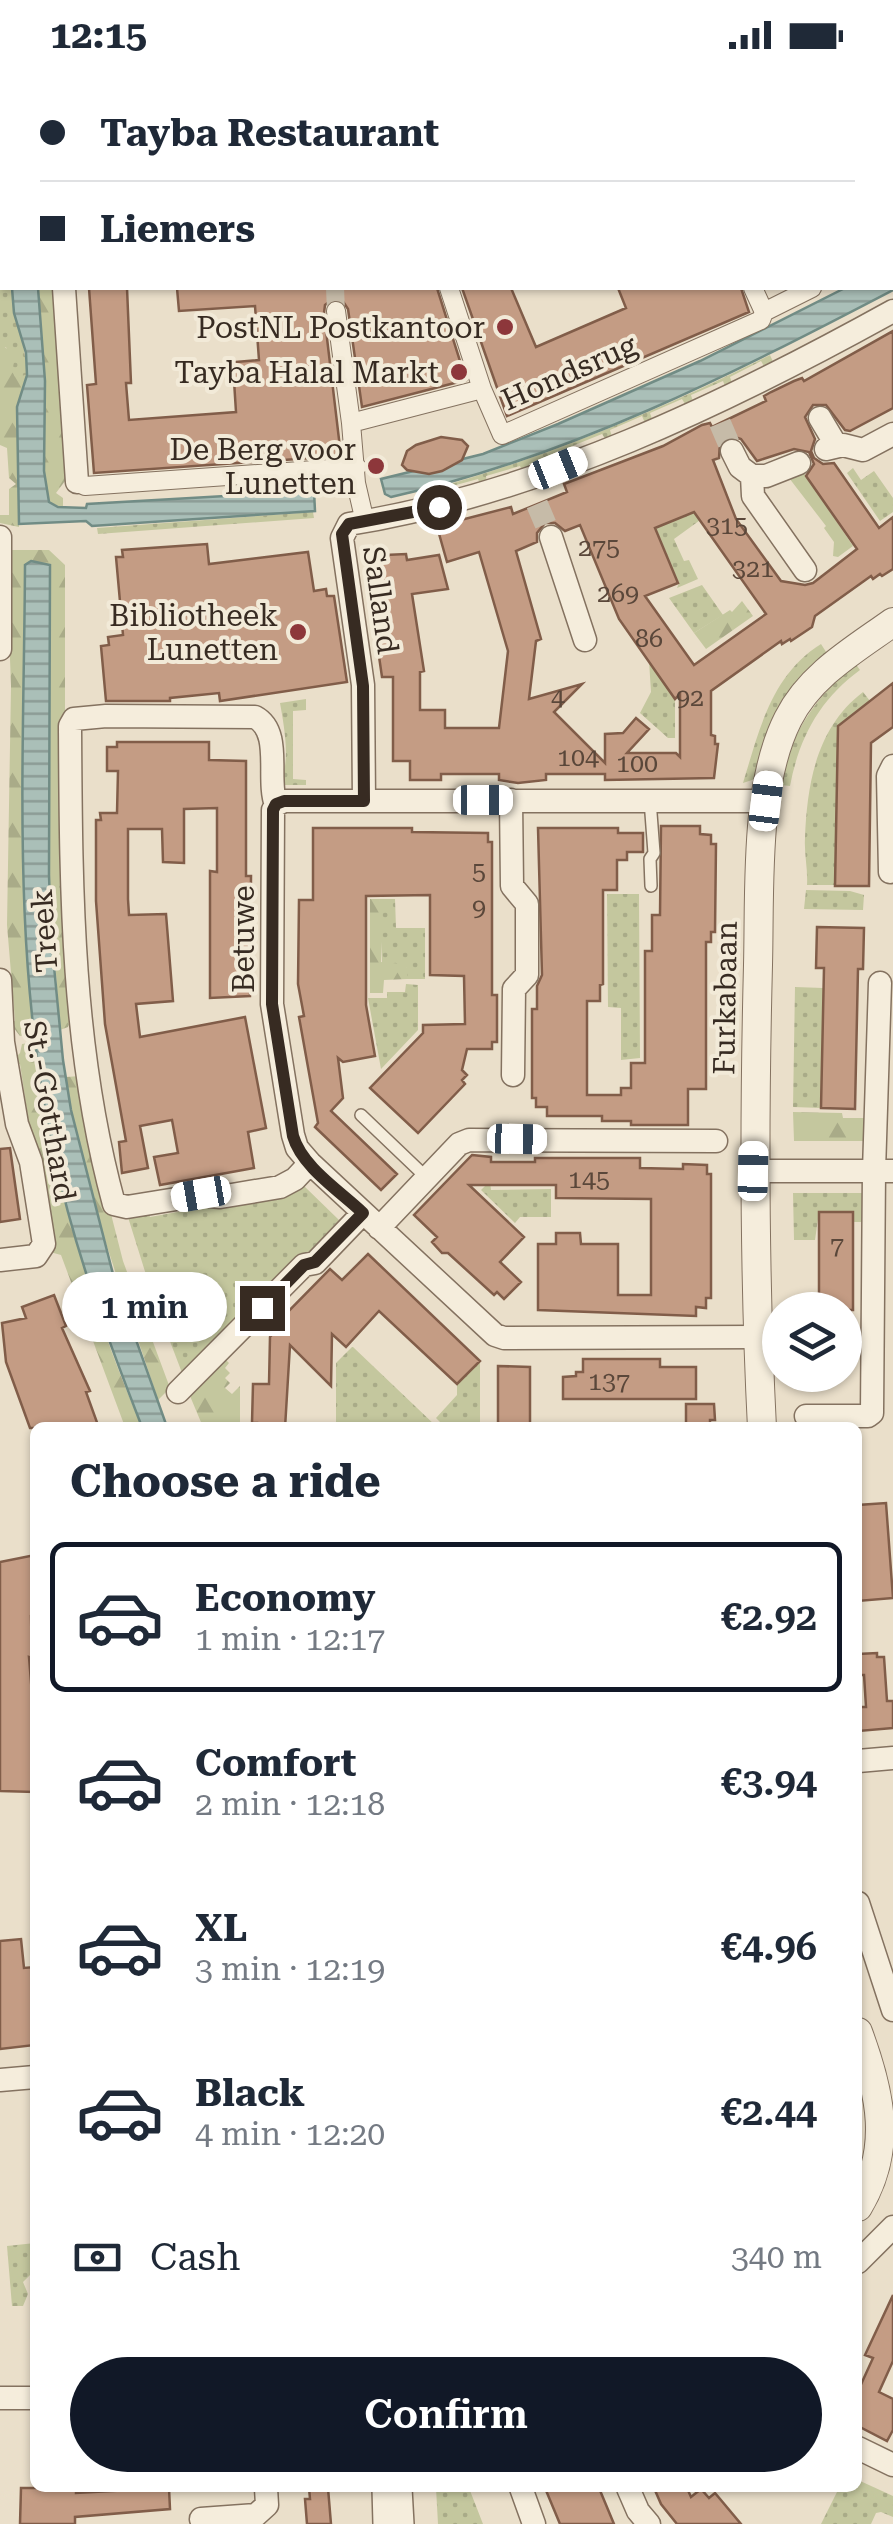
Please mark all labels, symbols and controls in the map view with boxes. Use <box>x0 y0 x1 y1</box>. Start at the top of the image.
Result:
text: 12:15 <box>50 13 147 57</box>
text: Tayba Restaurant <box>100 111 439 155</box>
text: Liemers <box>100 207 255 251</box>
place label: PostNL Postkantoor <box>196 310 485 345</box>
marker: PostNL Postkantoor <box>494 316 516 338</box>
street label: Hondsrug <box>496 327 642 417</box>
place label: Tayba Halal Markt <box>174 355 439 390</box>
marker: Tayba Halal Markt <box>448 361 470 383</box>
place label: De Berg voor Lunetten <box>169 432 356 501</box>
car <box>525 443 591 493</box>
marker: De Berg voor Lunetten <box>365 455 387 477</box>
route start <box>417 485 462 530</box>
house number: 315 <box>706 511 748 540</box>
house number: 275 <box>578 533 620 562</box>
street label: Salland <box>356 544 406 656</box>
house number: 321 <box>732 554 774 583</box>
house number: 269 <box>597 579 639 608</box>
place label: Bibliotheek Lunetten <box>109 598 278 667</box>
marker: Bibliotheek Lunetten <box>287 621 309 643</box>
house number: 86 <box>635 624 663 653</box>
house number: 4 <box>551 683 565 712</box>
house number: 92 <box>676 683 704 712</box>
house number: 104 <box>557 743 599 772</box>
house number: 100 <box>616 749 658 778</box>
car <box>747 769 785 833</box>
car <box>453 785 513 815</box>
house number: 5 <box>472 857 486 886</box>
street label: Betuwe <box>226 885 261 993</box>
street label: Treek <box>24 888 64 974</box>
house number: 9 <box>472 893 486 922</box>
street label: Furkabaan <box>706 921 744 1075</box>
street label: St.-Gotthard <box>17 1018 83 1204</box>
car <box>487 1123 547 1155</box>
car <box>737 1141 769 1201</box>
house number: 145 <box>568 1165 610 1194</box>
car <box>169 1174 233 1214</box>
house number: 7 <box>830 1231 844 1260</box>
callout: 1 min <box>62 1273 227 1343</box>
route end <box>240 1286 285 1331</box>
text: 1 min <box>100 1288 189 1326</box>
map controls <box>762 1292 862 1392</box>
button: layers <box>762 1292 862 1392</box>
house number: 137 <box>588 1367 630 1396</box>
text: Choose a ride <box>70 1455 381 1508</box>
icon: car <box>75 1572 165 1662</box>
text: Economy <box>195 1576 375 1620</box>
text: €2.92 <box>721 1595 817 1639</box>
text: 1 min · 12:17 <box>195 1620 385 1658</box>
icon: car <box>75 1737 165 1827</box>
text: Comfort <box>195 1741 356 1785</box>
text: €3.94 <box>721 1760 817 1804</box>
text: 2 min · 12:18 <box>195 1785 385 1823</box>
icon: car <box>75 1902 165 1992</box>
text: XL <box>195 1906 247 1950</box>
text: €4.96 <box>721 1925 817 1969</box>
text: 3 min · 12:19 <box>195 1950 385 1988</box>
icon: car <box>75 2067 165 2157</box>
text: Black <box>195 2071 305 2115</box>
text: €2.44 <box>721 2090 817 2134</box>
text: 4 min · 12:20 <box>195 2115 385 2153</box>
icon: cash <box>70 2230 125 2285</box>
text: Cash <box>150 2235 240 2279</box>
text: 340 m <box>731 2238 822 2276</box>
button: Confirm <box>70 2357 822 2472</box>

